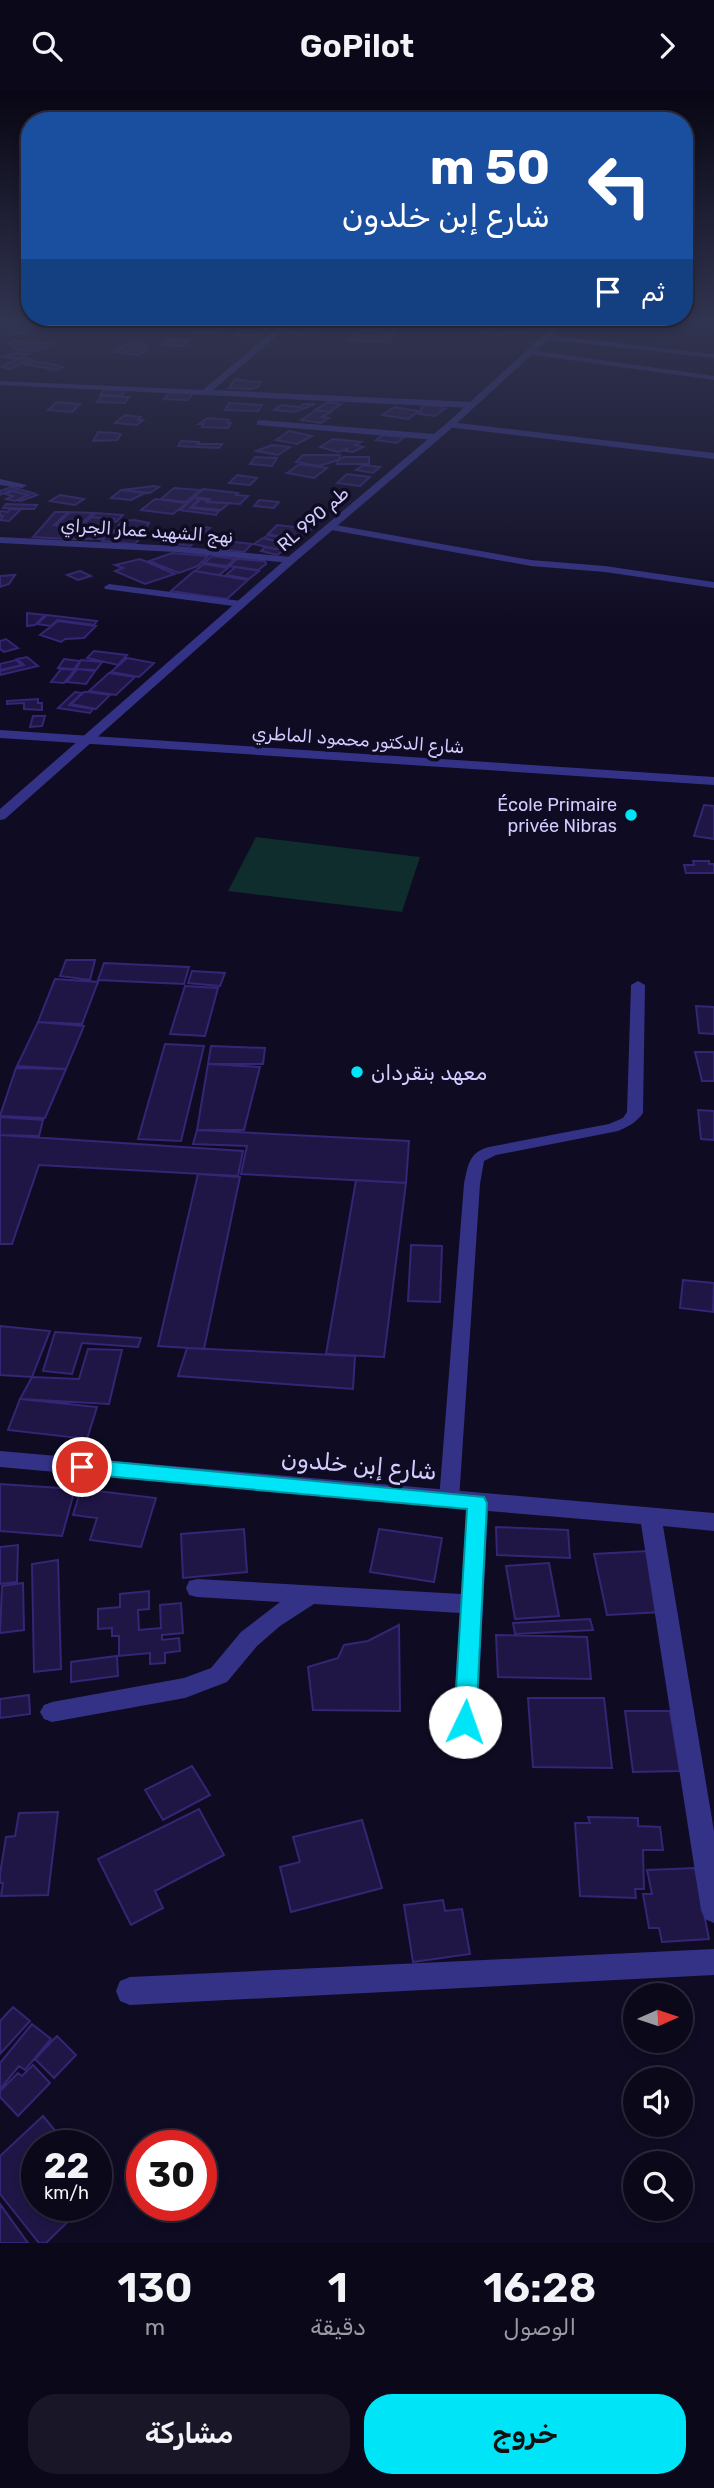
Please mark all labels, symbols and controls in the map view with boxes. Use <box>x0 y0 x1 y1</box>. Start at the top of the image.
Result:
icon: search <box>28 27 66 65</box>
text: GoPilot <box>300 27 414 65</box>
icon: forward <box>648 27 686 65</box>
text: 50 m <box>430 138 550 196</box>
icon: left <box>574 140 665 231</box>
text: شارع إبن خلدون <box>342 197 550 235</box>
icon: arrive <box>589 273 627 311</box>
text: ثم <box>641 277 665 308</box>
street label: RL طم 990 <box>273 482 354 557</box>
street label: نهج الشهيد عمار الجراي <box>60 514 234 549</box>
street label: شارع الدكتور محمود الماطري <box>251 722 465 759</box>
place label: École Primaire privée Nibras <box>497 794 617 837</box>
marker: École Primaire privée Nibras <box>623 807 639 823</box>
place label: معهد بنقردان <box>371 1060 487 1085</box>
marker: معهد بنقردان <box>349 1064 365 1080</box>
pin <box>52 1437 112 1497</box>
street label: شارع إبن خلدون <box>280 1444 438 1488</box>
icon: arrive <box>63 1448 101 1486</box>
position arrow <box>428 1685 502 1759</box>
north arrow <box>623 1983 693 2053</box>
map controls <box>623 1983 693 2221</box>
button: sound <box>623 2067 693 2137</box>
speed limit sign: 30 <box>126 2130 217 2221</box>
text: 22 <box>44 2145 89 2187</box>
button: search <box>623 2151 693 2221</box>
text: km/h <box>44 2182 89 2204</box>
text: 130 <box>117 2263 193 2313</box>
text: 1 <box>328 2263 348 2313</box>
text: 16:28 <box>483 2263 597 2313</box>
text: m <box>145 2313 165 2341</box>
text: دقيقة <box>310 2313 366 2341</box>
text: الوصول <box>504 2313 576 2341</box>
button: مشاركة <box>28 2394 350 2474</box>
button: خروج <box>364 2394 686 2474</box>

